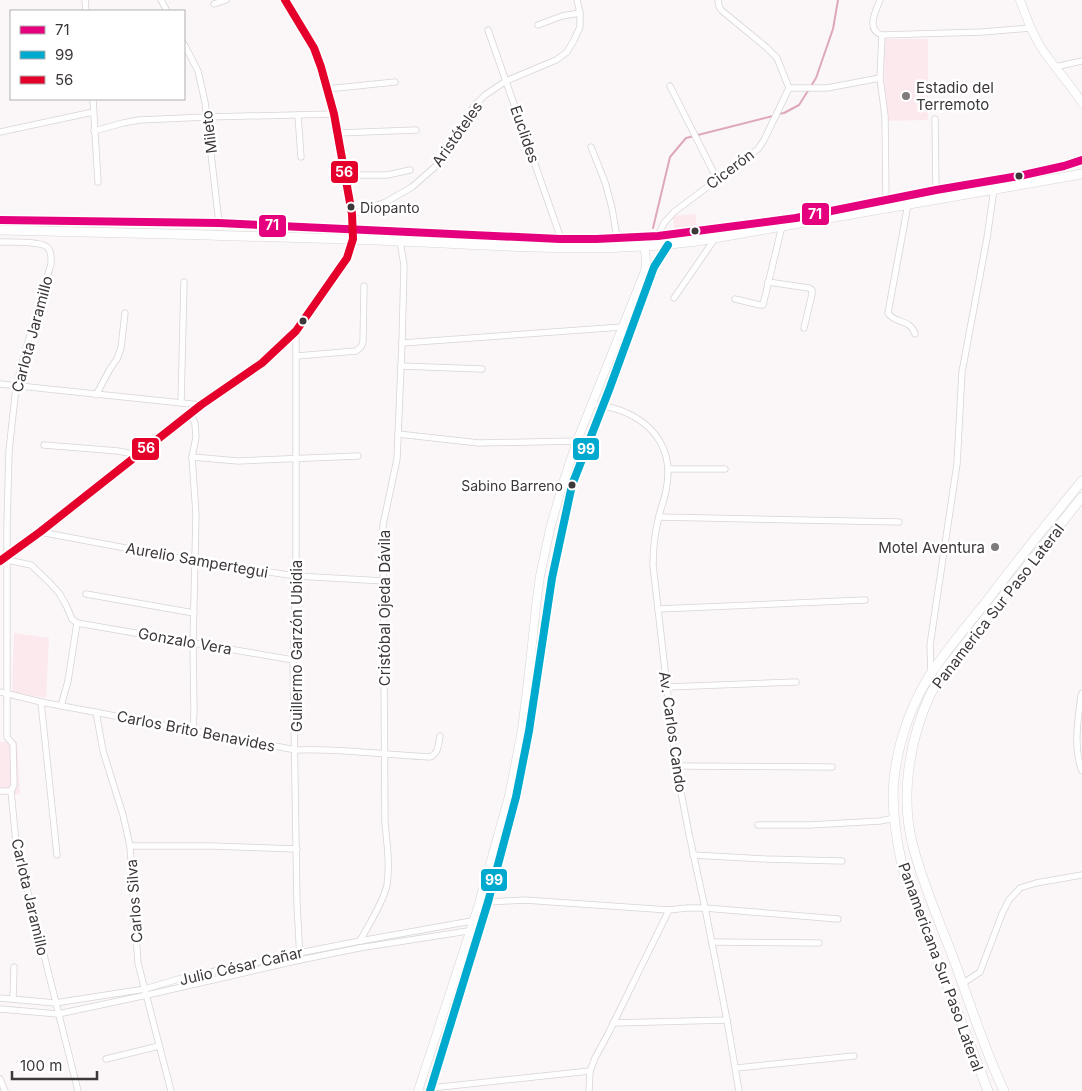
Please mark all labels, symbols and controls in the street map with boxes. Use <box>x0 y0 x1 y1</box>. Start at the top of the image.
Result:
legend <box>10 10 185 100</box>
text: 71 <box>55 20 70 39</box>
text: 99 <box>55 45 74 64</box>
text: 56 <box>55 70 73 89</box>
place label: Estadio del Terremoto <box>916 78 994 114</box>
marker: Estadio del Terremoto <box>900 90 912 102</box>
street label: Aristóteles <box>428 98 486 170</box>
street label: Euclides <box>506 103 544 165</box>
street label: Mileto <box>197 109 221 155</box>
street label: Cicerón <box>702 145 758 193</box>
line badge: 56 <box>330 160 359 184</box>
text: 56 <box>335 163 353 180</box>
unlabelled marker <box>1014 171 1024 181</box>
place label: Diopanto <box>360 199 420 216</box>
marker: Diopanto <box>346 202 356 212</box>
line badge: 71 <box>801 202 830 226</box>
text: 71 <box>808 205 822 222</box>
line badge: 71 <box>258 214 287 238</box>
text: 71 <box>265 216 279 233</box>
unlabelled marker <box>690 226 700 236</box>
street label: Carlota Jaramillo <box>7 274 57 394</box>
unlabelled marker <box>298 316 308 326</box>
line badge: 56 <box>131 437 160 461</box>
line badge: 99 <box>572 437 600 461</box>
text: 56 <box>137 439 155 456</box>
text: 99 <box>577 440 595 457</box>
place label: Sabino Barreno <box>461 477 563 494</box>
marker: Sabino Barreno <box>567 480 577 490</box>
street label: Panamerica Sur Paso Lateral <box>928 520 1068 692</box>
street label: Cristóbal Ojeda Dávila <box>375 530 394 686</box>
street label: Aurelio Sampertegui <box>124 538 270 582</box>
place label: Motel Aventura <box>878 538 985 557</box>
marker: Motel Aventura <box>989 541 1001 553</box>
street label: Guillermo Garzón Ubidia <box>287 560 306 732</box>
street label: Gonzalo Vera <box>137 623 233 659</box>
street label: Av. Carlos Cando <box>655 670 691 794</box>
street label: Carlos Brito Benavides <box>115 706 277 756</box>
street label: Carlota Jaramillo <box>7 837 53 957</box>
street label: Carlos Silva <box>122 859 146 943</box>
street label: Panamericana Sur Paso Lateral <box>894 860 988 1074</box>
line badge: 99 <box>480 868 508 892</box>
text: 99 <box>485 871 503 888</box>
street label: Julio César Cañar <box>177 942 305 989</box>
scale bar <box>12 1048 98 1080</box>
text: 100 m <box>20 1056 62 1075</box>

